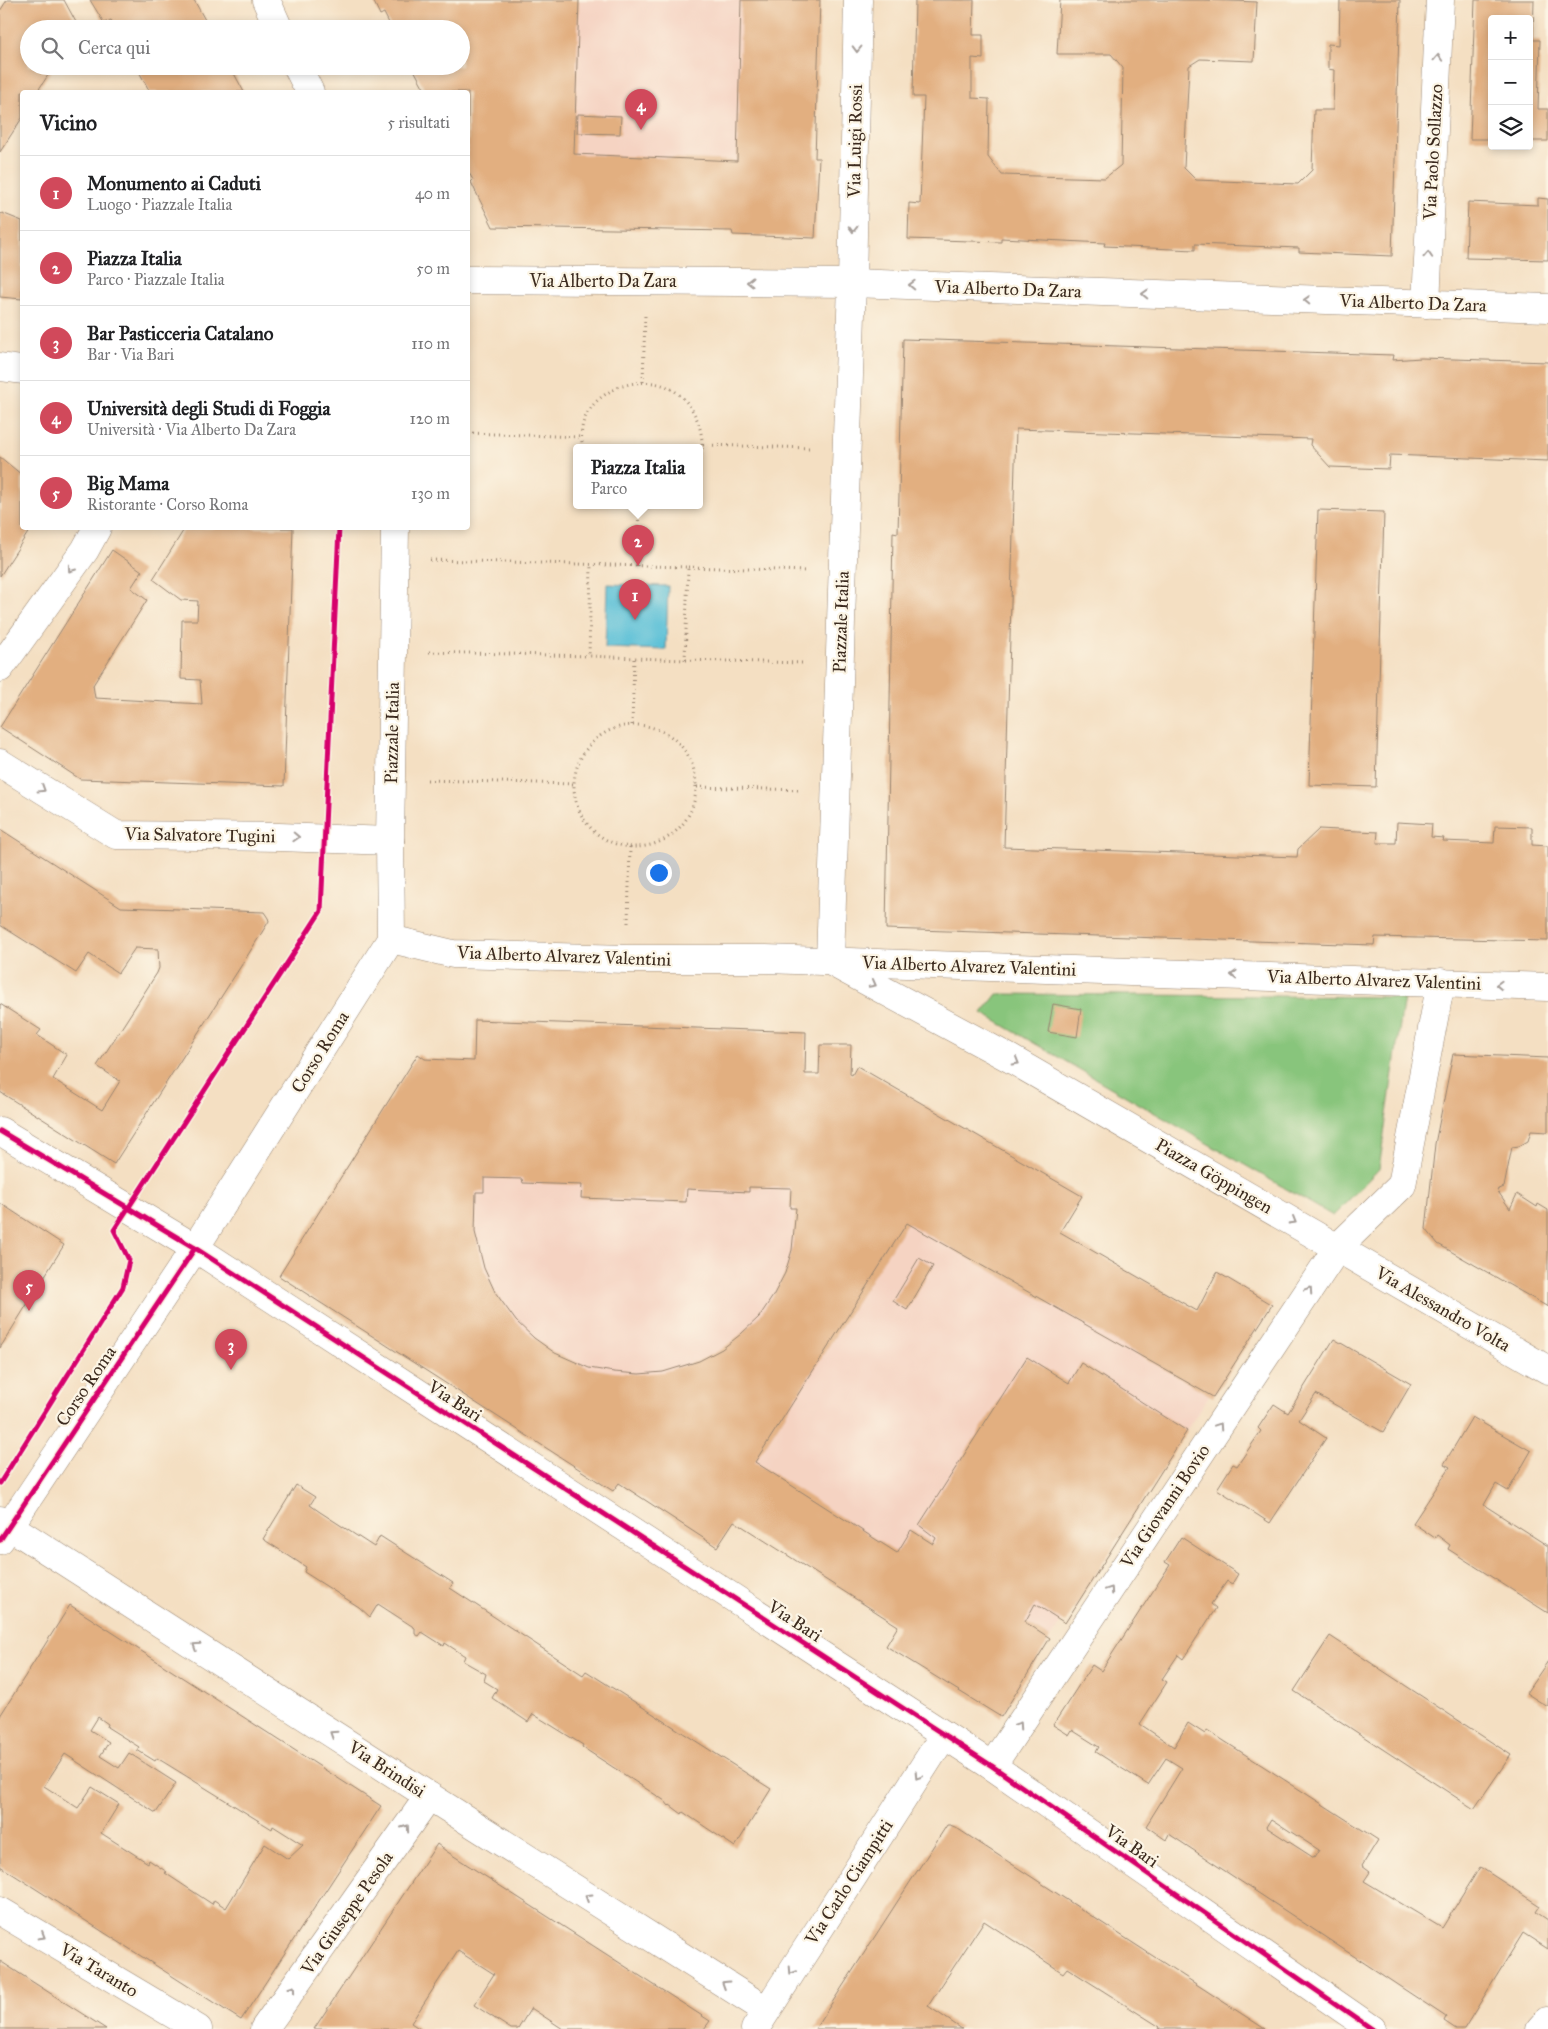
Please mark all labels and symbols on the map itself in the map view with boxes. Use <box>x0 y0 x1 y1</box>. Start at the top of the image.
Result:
one-way arrow <box>852 45 862 53</box>
one-way arrow <box>1432 54 1443 62</box>
street label: Via Paolo Sollazzo <box>1418 83 1448 222</box>
street label: Via Luigi Rossi <box>843 84 868 199</box>
pin: 4 <box>625 89 657 130</box>
one-way arrow <box>848 225 859 233</box>
one-way arrow <box>1423 251 1433 259</box>
street label: Via Alberto Da Zara <box>528 270 677 292</box>
street label: Via Alberto Da Zara <box>933 275 1082 303</box>
one-way arrow <box>745 277 753 287</box>
one-way arrow <box>908 280 916 290</box>
one-way arrow <box>1140 288 1148 299</box>
street label: Via Alberto Da Zara <box>1338 289 1487 317</box>
one-way arrow <box>1303 294 1311 305</box>
pin: 2 <box>622 525 654 566</box>
one-way arrow <box>68 563 77 573</box>
street label: Piazzale Italia <box>828 570 854 673</box>
pin: 1 <box>619 579 651 620</box>
street label: Piazzale Italia <box>380 681 404 784</box>
one-way arrow <box>36 782 45 792</box>
street label: Via Salvatore Tugini <box>123 823 276 848</box>
one-way arrow <box>292 832 300 842</box>
your location <box>646 860 672 886</box>
street label: Via Alberto Alvarez Valentini <box>455 941 672 971</box>
street label: Via Alberto Alvarez Valentini <box>860 951 1077 981</box>
street label: Via Alberto Alvarez Valentini <box>1265 965 1482 995</box>
one-way arrow <box>1230 970 1238 980</box>
one-way arrow <box>868 978 877 988</box>
one-way arrow <box>1495 979 1503 990</box>
street label: Corso Roma <box>286 1007 354 1097</box>
one-way arrow <box>1010 1056 1019 1066</box>
street label: Piazza Göppingen <box>1151 1134 1277 1219</box>
one-way arrow <box>1288 1215 1297 1225</box>
street label: Via Alessandro Volta <box>1371 1261 1515 1357</box>
pin: 5 <box>13 1270 45 1311</box>
one-way arrow <box>1303 1287 1313 1296</box>
pin: 3 <box>215 1329 247 1370</box>
street label: Corso Roma <box>51 1341 121 1430</box>
street label: Via Bari <box>423 1375 486 1427</box>
one-way arrow <box>1213 1422 1222 1431</box>
street label: Via Giovanni Bovio <box>1115 1440 1214 1573</box>
one-way arrow <box>1103 1586 1113 1595</box>
street label: Via Bari <box>763 1595 826 1647</box>
one-way arrow <box>193 1643 202 1653</box>
one-way arrow <box>1013 1721 1023 1730</box>
one-way arrow <box>329 1731 338 1741</box>
street label: Via Brindisi <box>343 1735 430 1802</box>
one-way arrow <box>915 1770 924 1780</box>
street label: Via Carlo Ciampitti <box>800 1815 898 1950</box>
street label: Via Bari <box>1100 1819 1163 1872</box>
one-way arrow <box>400 1824 409 1834</box>
street label: Via Giuseppe Pesola <box>296 1847 398 1980</box>
one-way arrow <box>584 1894 594 1903</box>
one-way arrow <box>36 1930 45 1940</box>
street label: Via Taranto <box>55 1938 142 2002</box>
one-way arrow <box>788 1966 798 1975</box>
one-way arrow <box>721 1981 730 1991</box>
one-way arrow <box>286 1985 295 1995</box>

